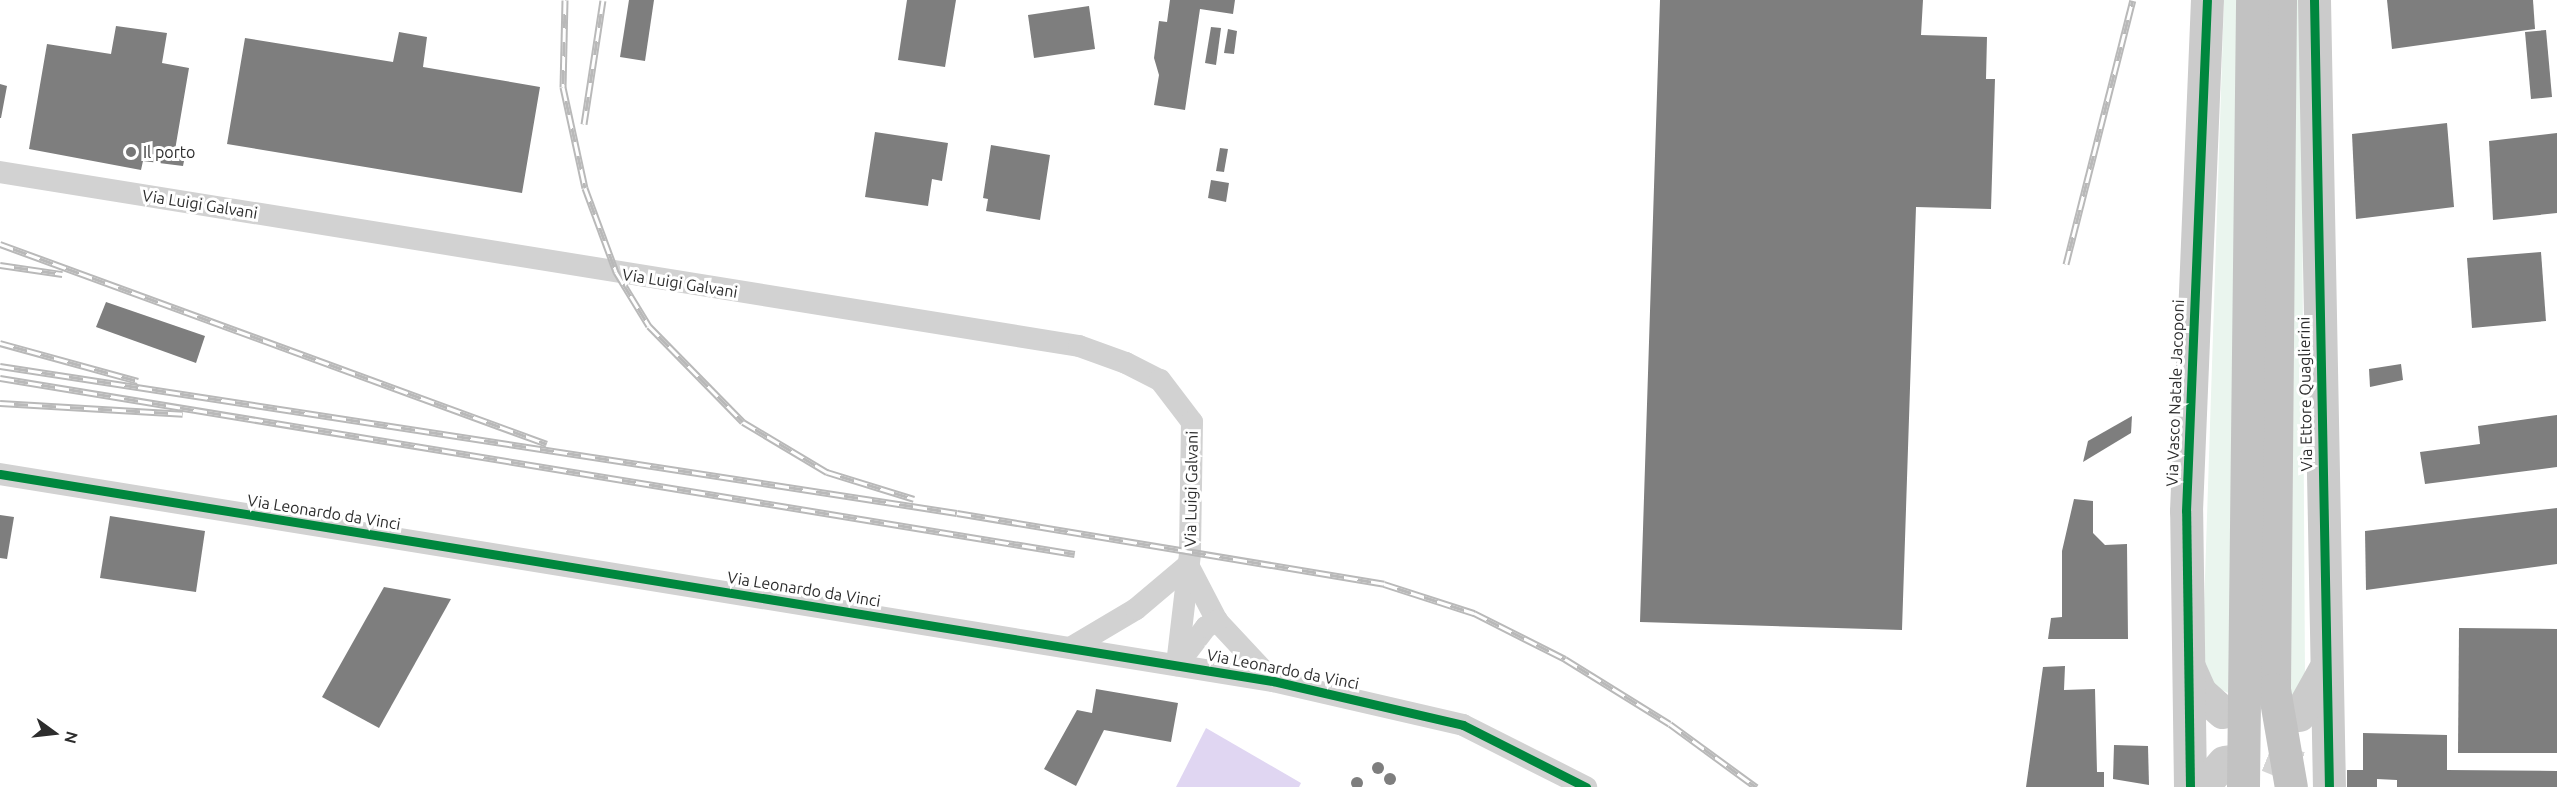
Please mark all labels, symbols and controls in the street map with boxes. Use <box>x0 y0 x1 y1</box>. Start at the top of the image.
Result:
place label: Il porto <box>143 142 195 162</box>
marker: Il porto <box>124 145 138 159</box>
street label: Via Luigi Galvani <box>141 185 259 223</box>
street label: Via Luigi Galvani <box>621 264 739 302</box>
street label: Via Vasco Natale Jacoponi <box>2162 299 2188 487</box>
street label: Via Ettore Quaglierini <box>2294 316 2316 472</box>
street label: Via Luigi Galvani <box>1180 431 1202 547</box>
street label: Via Leonardo da Vinci <box>246 490 402 534</box>
street label: Via Leonardo da Vinci <box>726 567 882 611</box>
street label: Via Leonardo da Vinci <box>1205 645 1361 693</box>
north arrow <box>24 703 84 763</box>
text: N <box>61 730 82 746</box>

